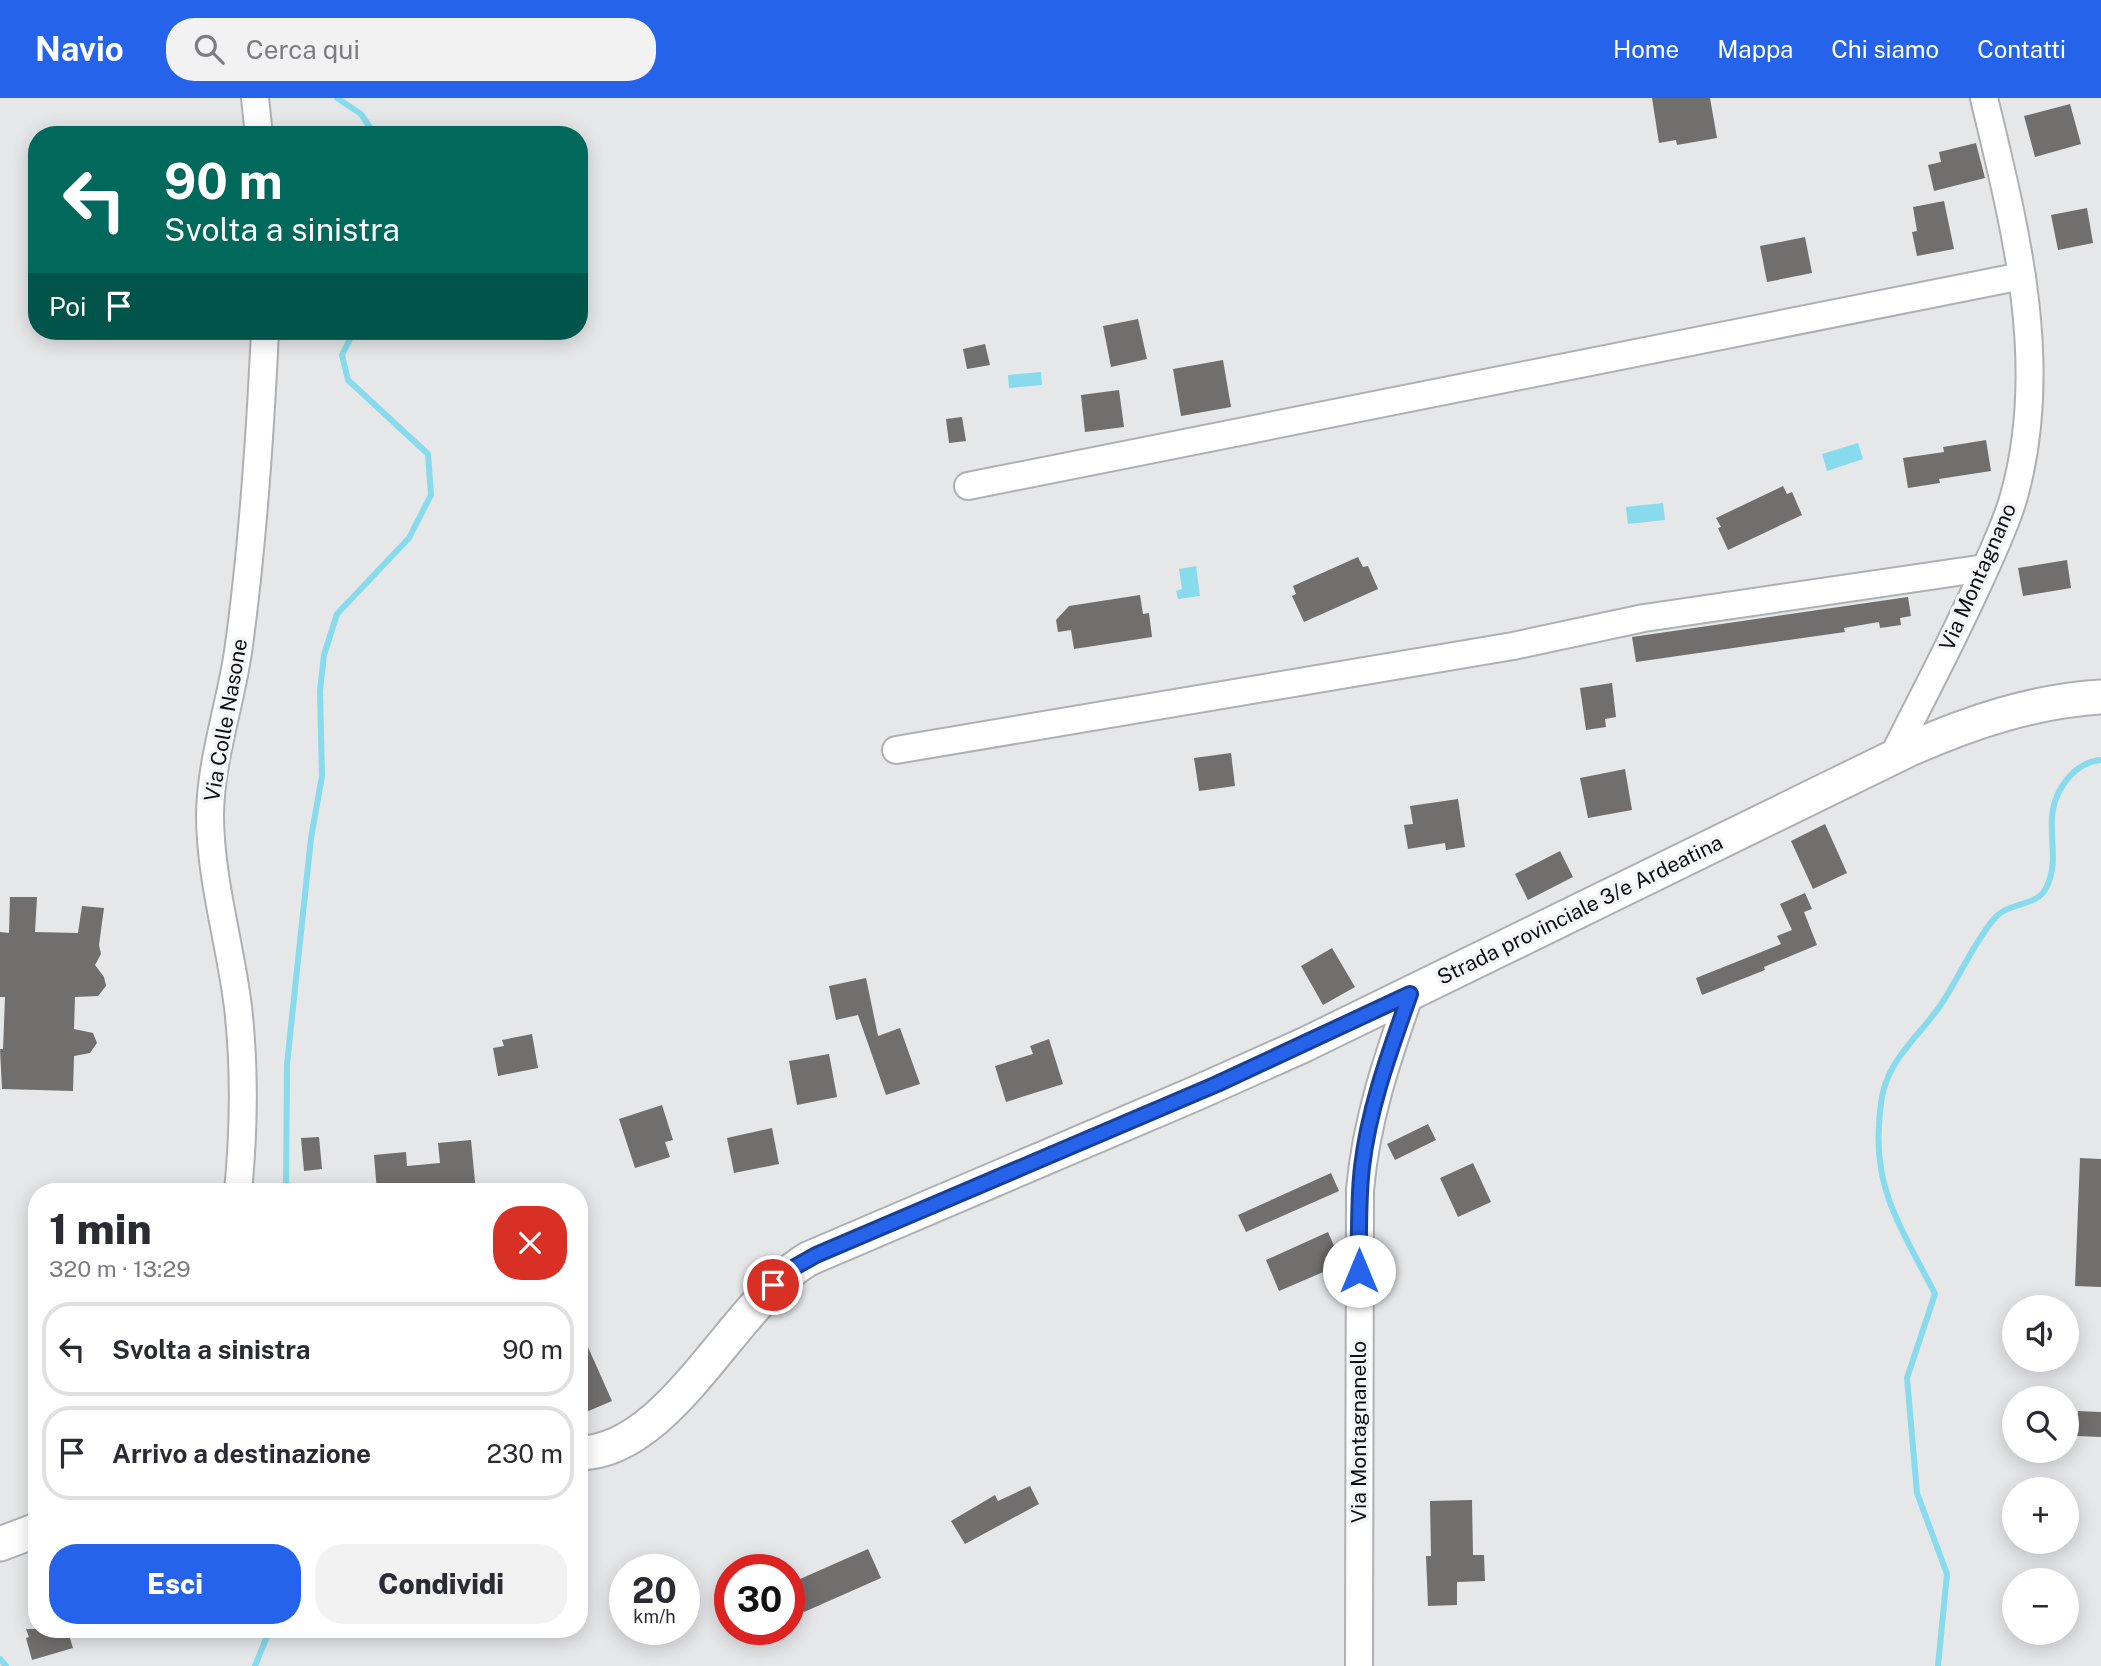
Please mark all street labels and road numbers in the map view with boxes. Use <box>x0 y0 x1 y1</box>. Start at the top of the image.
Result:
street label: Via Montagnano <box>1934 499 2021 654</box>
street label: Via Colle Nasone <box>199 637 252 803</box>
street label: Strada provinciale 3/e Ardeatina <box>1433 829 1727 990</box>
street label: Via Montagnanello <box>1346 1341 1371 1523</box>

